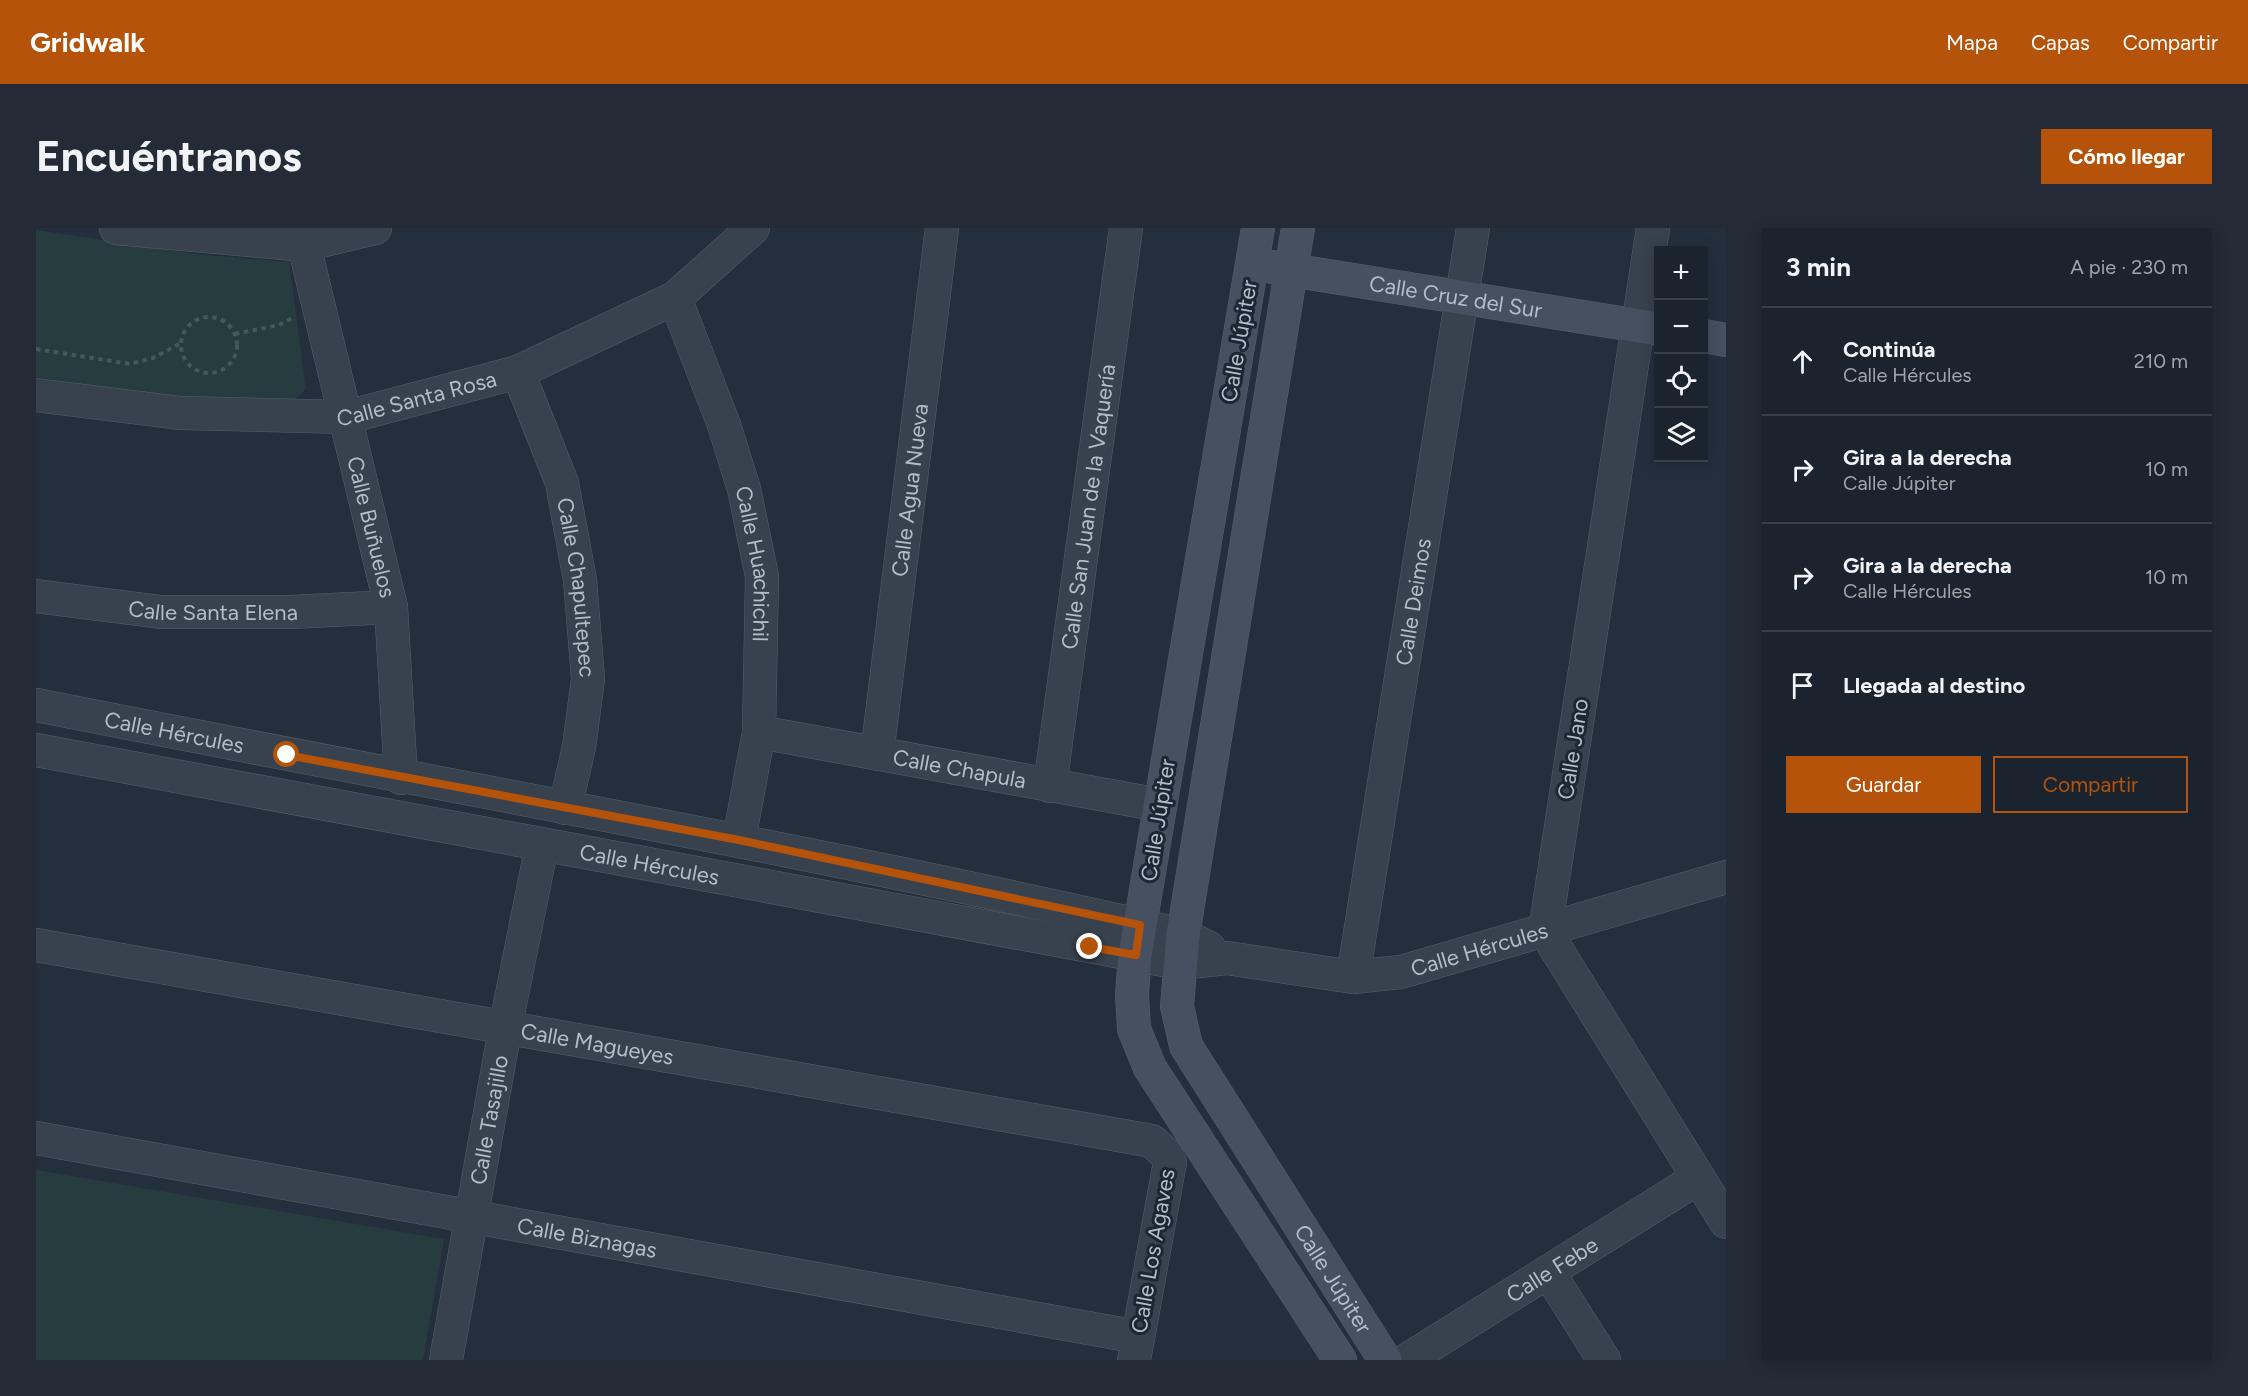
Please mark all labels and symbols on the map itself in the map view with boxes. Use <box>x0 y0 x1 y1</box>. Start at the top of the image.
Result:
street label: Calle Cruz del Sur <box>1367 269 1545 324</box>
street label: Calle Júpiter <box>1215 277 1263 404</box>
street label: Calle San Juan de la Vaquería <box>1055 362 1121 651</box>
street label: Calle Santa Rosa <box>336 365 499 431</box>
street label: Calle Agua Nueva <box>886 402 934 578</box>
street label: Calle Buñuelos <box>342 454 402 600</box>
street label: Calle Huachichil <box>730 483 776 642</box>
street label: Calle Chapultepec <box>551 495 601 678</box>
street label: Calle Deimos <box>1390 536 1437 667</box>
street label: Calle Santa Elena <box>127 594 298 626</box>
street label: Calle Jano <box>1552 697 1594 801</box>
street label: Calle Hércules <box>102 705 246 759</box>
route start <box>273 741 299 767</box>
street label: Calle Chapula <box>891 743 1029 794</box>
street label: Calle Júpiter <box>1135 756 1181 883</box>
street label: Calle Hércules <box>577 838 722 890</box>
street label: Calle Hércules <box>1407 916 1551 982</box>
route end <box>1076 933 1102 959</box>
street label: Calle Magueyes <box>519 1017 676 1070</box>
street label: Calle Tasajillo <box>464 1053 514 1187</box>
street label: Calle Los Agaves <box>1125 1167 1181 1335</box>
street label: Calle Biznagas <box>515 1212 659 1263</box>
street label: Calle Júpiter <box>1289 1219 1378 1339</box>
street label: Calle Febe <box>1501 1231 1603 1308</box>

